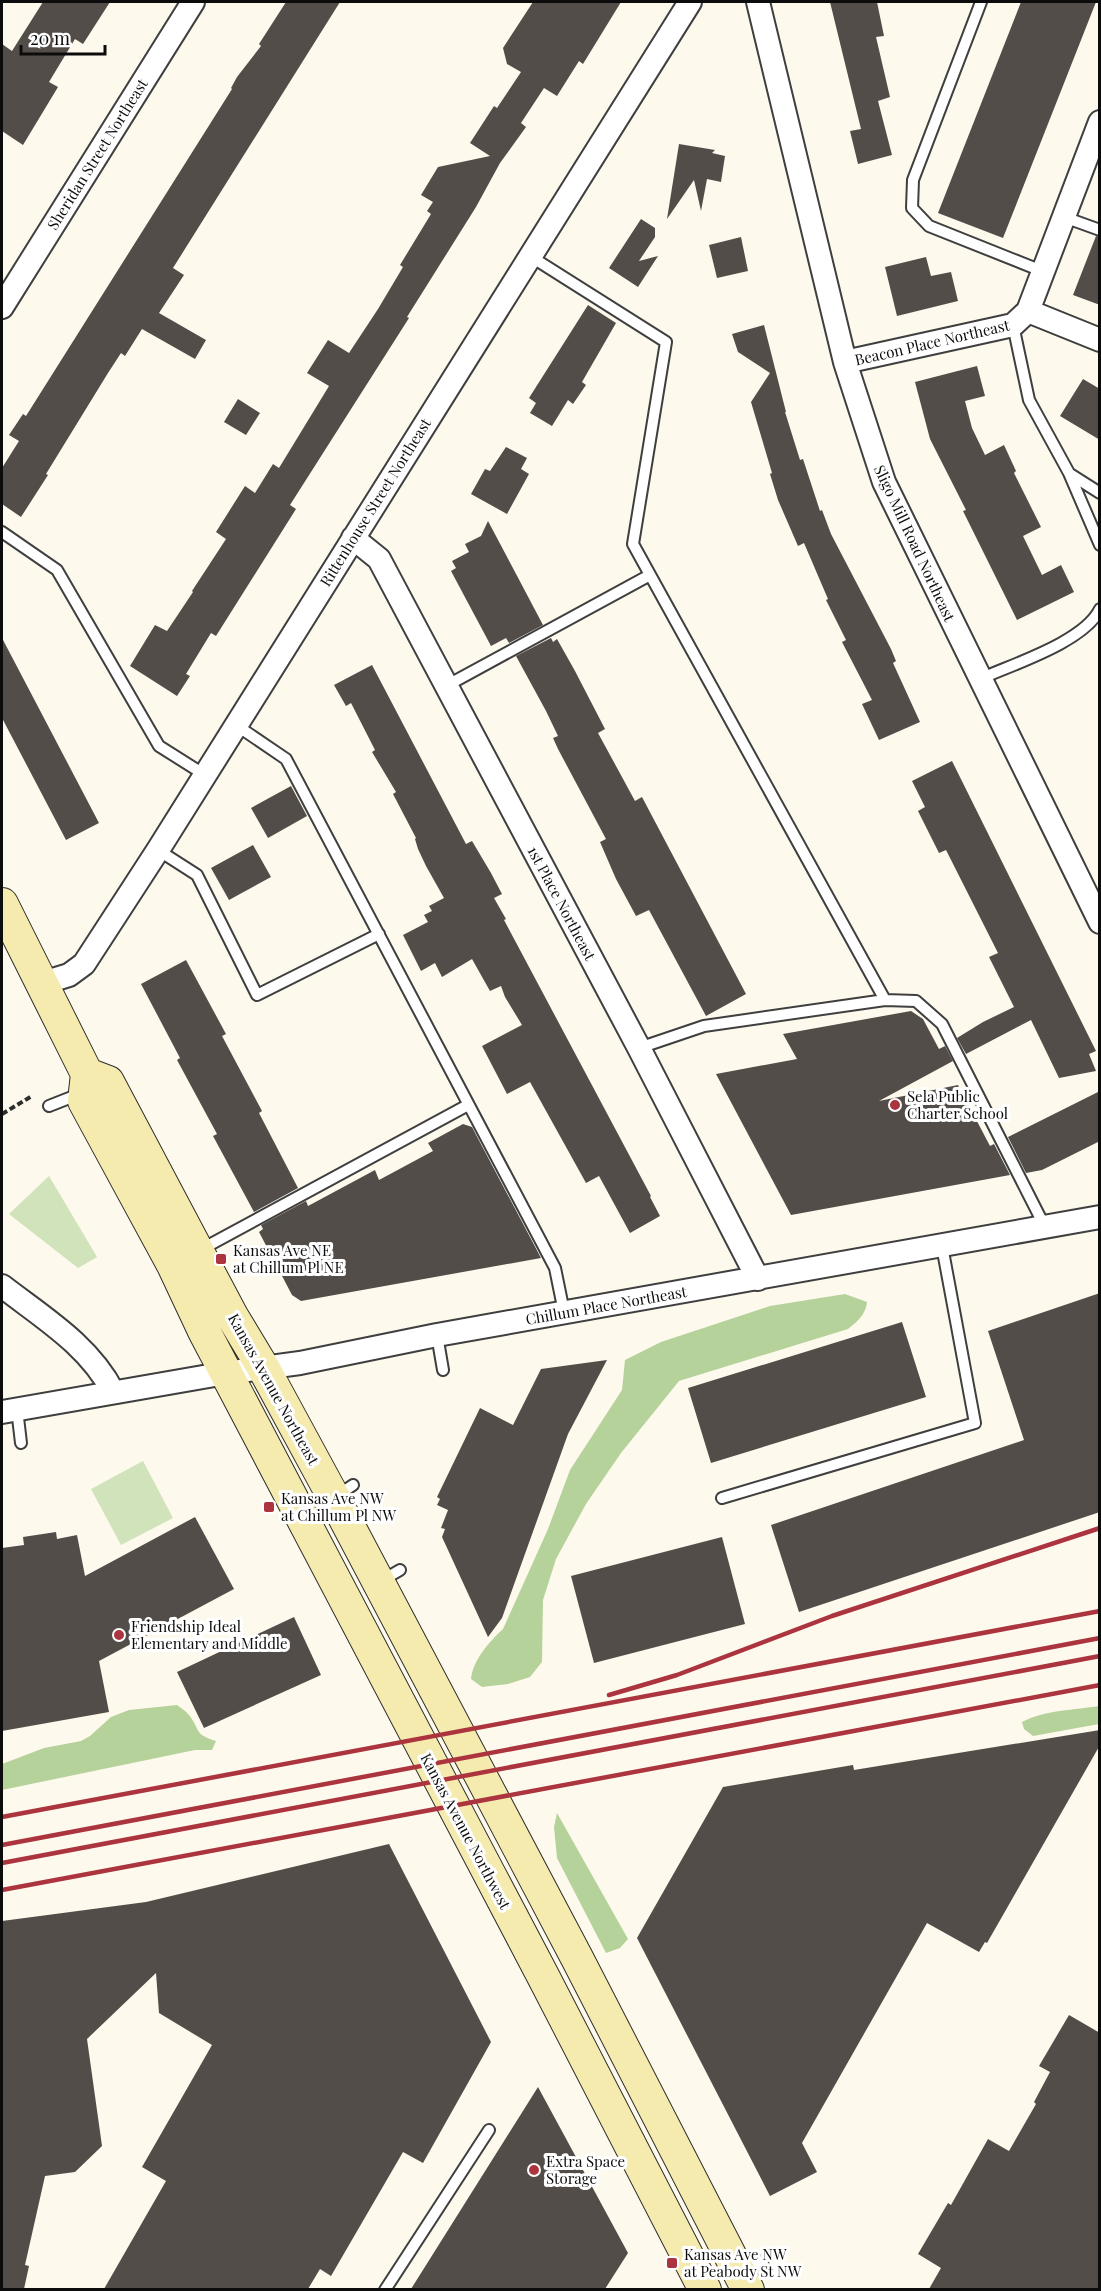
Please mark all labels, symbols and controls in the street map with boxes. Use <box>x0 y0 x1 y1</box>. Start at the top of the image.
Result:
scale bar <box>21 18 105 56</box>
text: 20 m <box>30 26 70 50</box>
street label: Sheridan Street Northeast <box>42 74 152 233</box>
street label: Beacon Place Northeast <box>853 314 1012 370</box>
street label: Rittenhouse Street Northeast <box>315 414 435 590</box>
street label: Sligo Mill Road Northeast <box>870 461 960 625</box>
street label: 1st Place Northeast <box>523 842 601 964</box>
place label: Sela Public Charter School <box>907 1086 1008 1123</box>
marker: Sela Public Charter School <box>888 1098 902 1112</box>
place label: Kansas Ave NE at Chillum Pl NE <box>233 1240 344 1277</box>
marker: Kansas Ave NE at Chillum Pl NE <box>214 1252 228 1266</box>
street label: Chillum Place Northeast <box>524 1281 689 1329</box>
street label: Kansas Avenue Northeast <box>224 1310 324 1469</box>
place label: Kansas Ave NW at Chillum Pl NW <box>281 1488 396 1525</box>
marker: Kansas Ave NW at Chillum Pl NW <box>262 1500 276 1514</box>
place label: Friendship Ideal Elementary and Middle <box>131 1616 288 1653</box>
marker: Friendship Ideal Elementary and Middle <box>112 1628 126 1642</box>
street label: Kansas Avenue Northwest <box>416 1750 516 1913</box>
place label: Extra Space Storage <box>546 2151 625 2188</box>
marker: Extra Space Storage <box>527 2163 541 2177</box>
place label: Kansas Ave NW at Peabody St NW <box>684 2244 802 2281</box>
marker: Kansas Ave NW at Peabody St NW <box>665 2256 679 2270</box>

